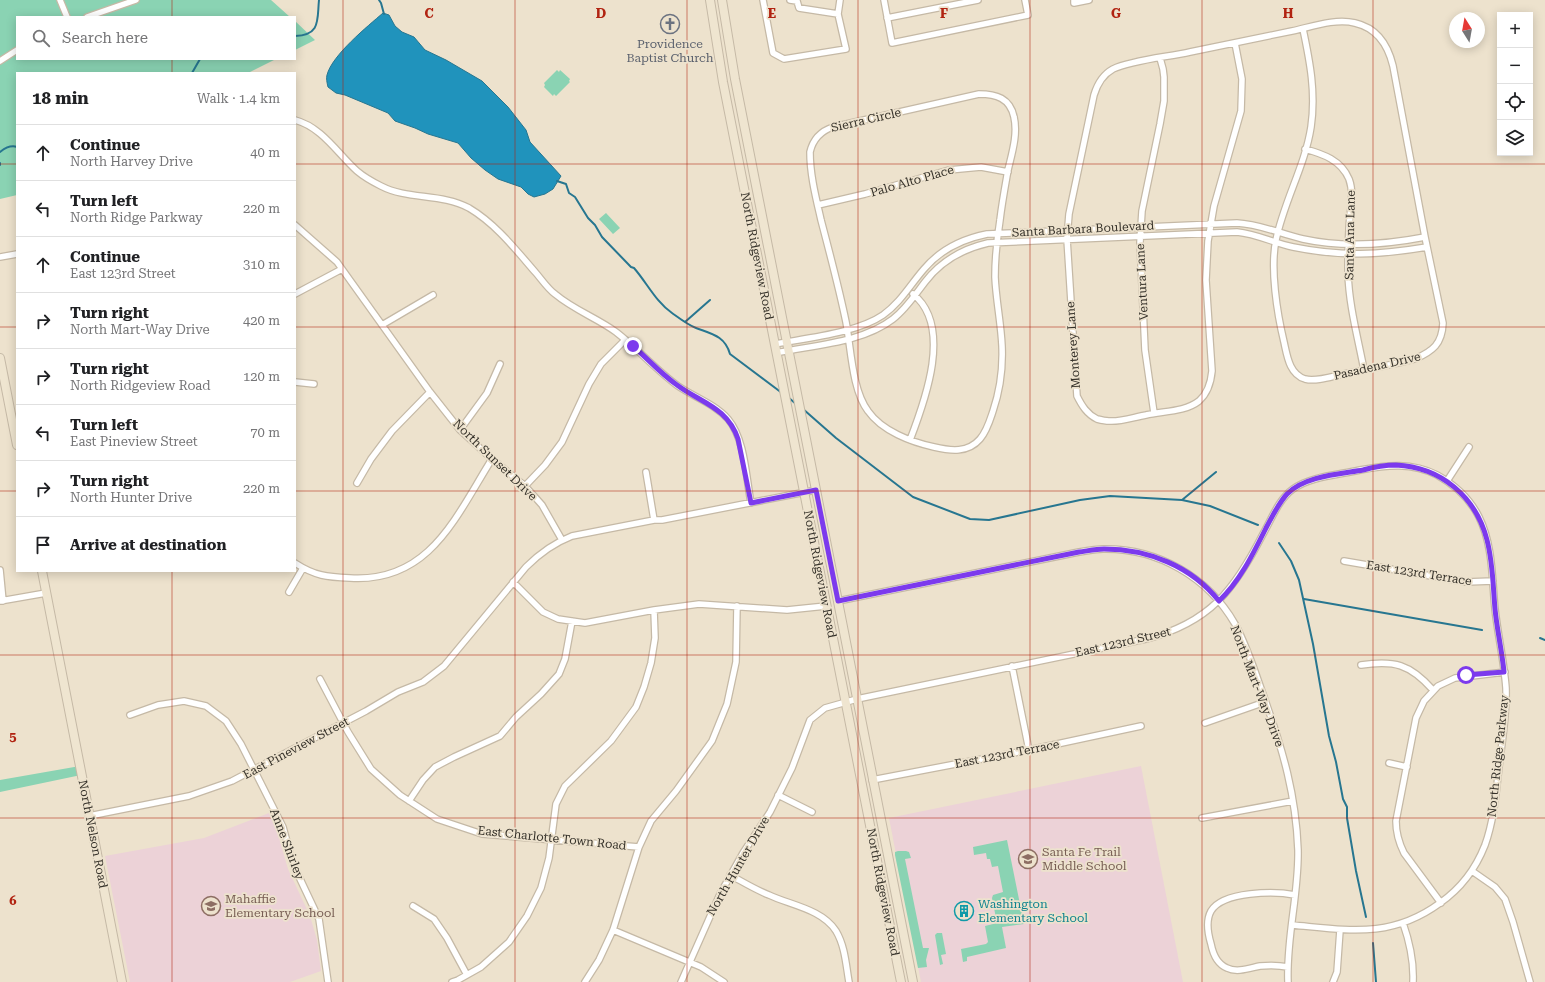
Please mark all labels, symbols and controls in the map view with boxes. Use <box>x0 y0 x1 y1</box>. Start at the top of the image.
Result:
text: C <box>424 6 434 21</box>
text: D <box>596 6 606 21</box>
text: E <box>768 6 776 21</box>
text: F <box>940 6 948 21</box>
text: G <box>1111 6 1121 21</box>
text: H <box>1283 6 1294 21</box>
north arrow <box>1449 12 1485 48</box>
map controls <box>1497 12 1533 156</box>
button: + <box>1497 12 1533 48</box>
church icon: Providence Baptist Church <box>659 13 681 35</box>
search box <box>16 16 296 60</box>
icon: search <box>30 27 52 49</box>
text: Search here <box>62 29 148 47</box>
place label: Providence Baptist Church <box>627 37 714 65</box>
button: − <box>1497 48 1533 84</box>
button: locate <box>1497 84 1533 120</box>
text: 18 min <box>32 88 89 108</box>
text: Walk · 1.4 km <box>197 91 280 106</box>
street label: Sierra Circle <box>830 105 903 135</box>
button: layers <box>1497 120 1533 156</box>
text: Continue <box>70 136 140 154</box>
icon: ahead <box>32 142 54 164</box>
text: 40 m <box>250 145 280 160</box>
text: North Harvey Drive <box>70 154 193 169</box>
street label: Palo Alto Place <box>869 162 956 200</box>
street label: Santa Ana Lane <box>1342 190 1358 280</box>
street label: North Ridgeview Road <box>738 191 776 321</box>
text: Turn left <box>70 192 138 210</box>
icon: left <box>32 198 54 220</box>
text: 220 m <box>243 201 280 216</box>
text: North Ridge Parkway <box>70 210 203 225</box>
street label: Santa Barbara Boulevard <box>1012 218 1155 240</box>
street label: Ventura Lane <box>1133 243 1151 321</box>
text: Continue <box>70 248 140 266</box>
icon: ahead <box>32 254 54 276</box>
text: 310 m <box>243 257 280 272</box>
text: East 123rd Street <box>70 266 176 281</box>
street label: Monterey Lane <box>1063 301 1083 389</box>
text: Turn right <box>70 304 149 322</box>
icon: right <box>32 310 54 332</box>
text: 420 m <box>243 313 280 328</box>
text: North Mart-Way Drive <box>70 322 210 337</box>
route end <box>624 337 642 355</box>
street label: Pasadena Drive <box>1332 349 1422 383</box>
text: Turn right <box>70 360 149 378</box>
icon: right <box>32 366 54 388</box>
text: 120 m <box>243 369 280 384</box>
text: North Ridgeview Road <box>70 378 211 393</box>
text: Turn left <box>70 416 138 434</box>
street label: North Sunset Drive <box>450 416 540 504</box>
icon: left <box>32 422 54 444</box>
text: 70 m <box>250 425 280 440</box>
text: East Pineview Street <box>70 434 198 449</box>
text: Turn right <box>70 472 149 490</box>
icon: right <box>32 478 54 500</box>
text: 220 m <box>243 481 280 496</box>
text: North Hunter Drive <box>70 490 192 505</box>
street label: North Ridgeview Road <box>801 509 839 639</box>
icon: arrive <box>32 534 54 556</box>
text: Arrive at destination <box>70 536 226 554</box>
street label: East 123rd Terrace <box>1365 558 1473 588</box>
street label: North Mart-Way Drive <box>1227 623 1287 749</box>
street label: East 123rd Street <box>1074 624 1173 660</box>
route start <box>1457 666 1475 684</box>
street label: North Ridge Parkway <box>1485 693 1511 818</box>
street label: East Pineview Street <box>241 714 352 782</box>
text: 5 <box>9 729 17 744</box>
street label: East 123rd Terrace <box>953 737 1061 771</box>
street label: North Nelson Road <box>76 779 110 890</box>
street label: Anne Shirley <box>267 807 307 882</box>
street label: North Hunter Drive <box>704 813 772 918</box>
street label: East Charlotte Town Road <box>477 823 627 853</box>
street label: North Ridgeview Road <box>864 827 902 957</box>
place label: Santa Fe Trail Middle School <box>1042 845 1127 873</box>
school or university icon: Santa Fe Trail Middle School <box>1017 848 1039 870</box>
place label: Mahaffie Elementary School <box>225 892 335 920</box>
text: 6 <box>9 893 17 908</box>
school or university icon: Mahaffie Elementary School <box>200 895 222 917</box>
place label: Washington Elementary School <box>978 897 1088 925</box>
building icon: Washington Elementary School <box>953 900 975 922</box>

